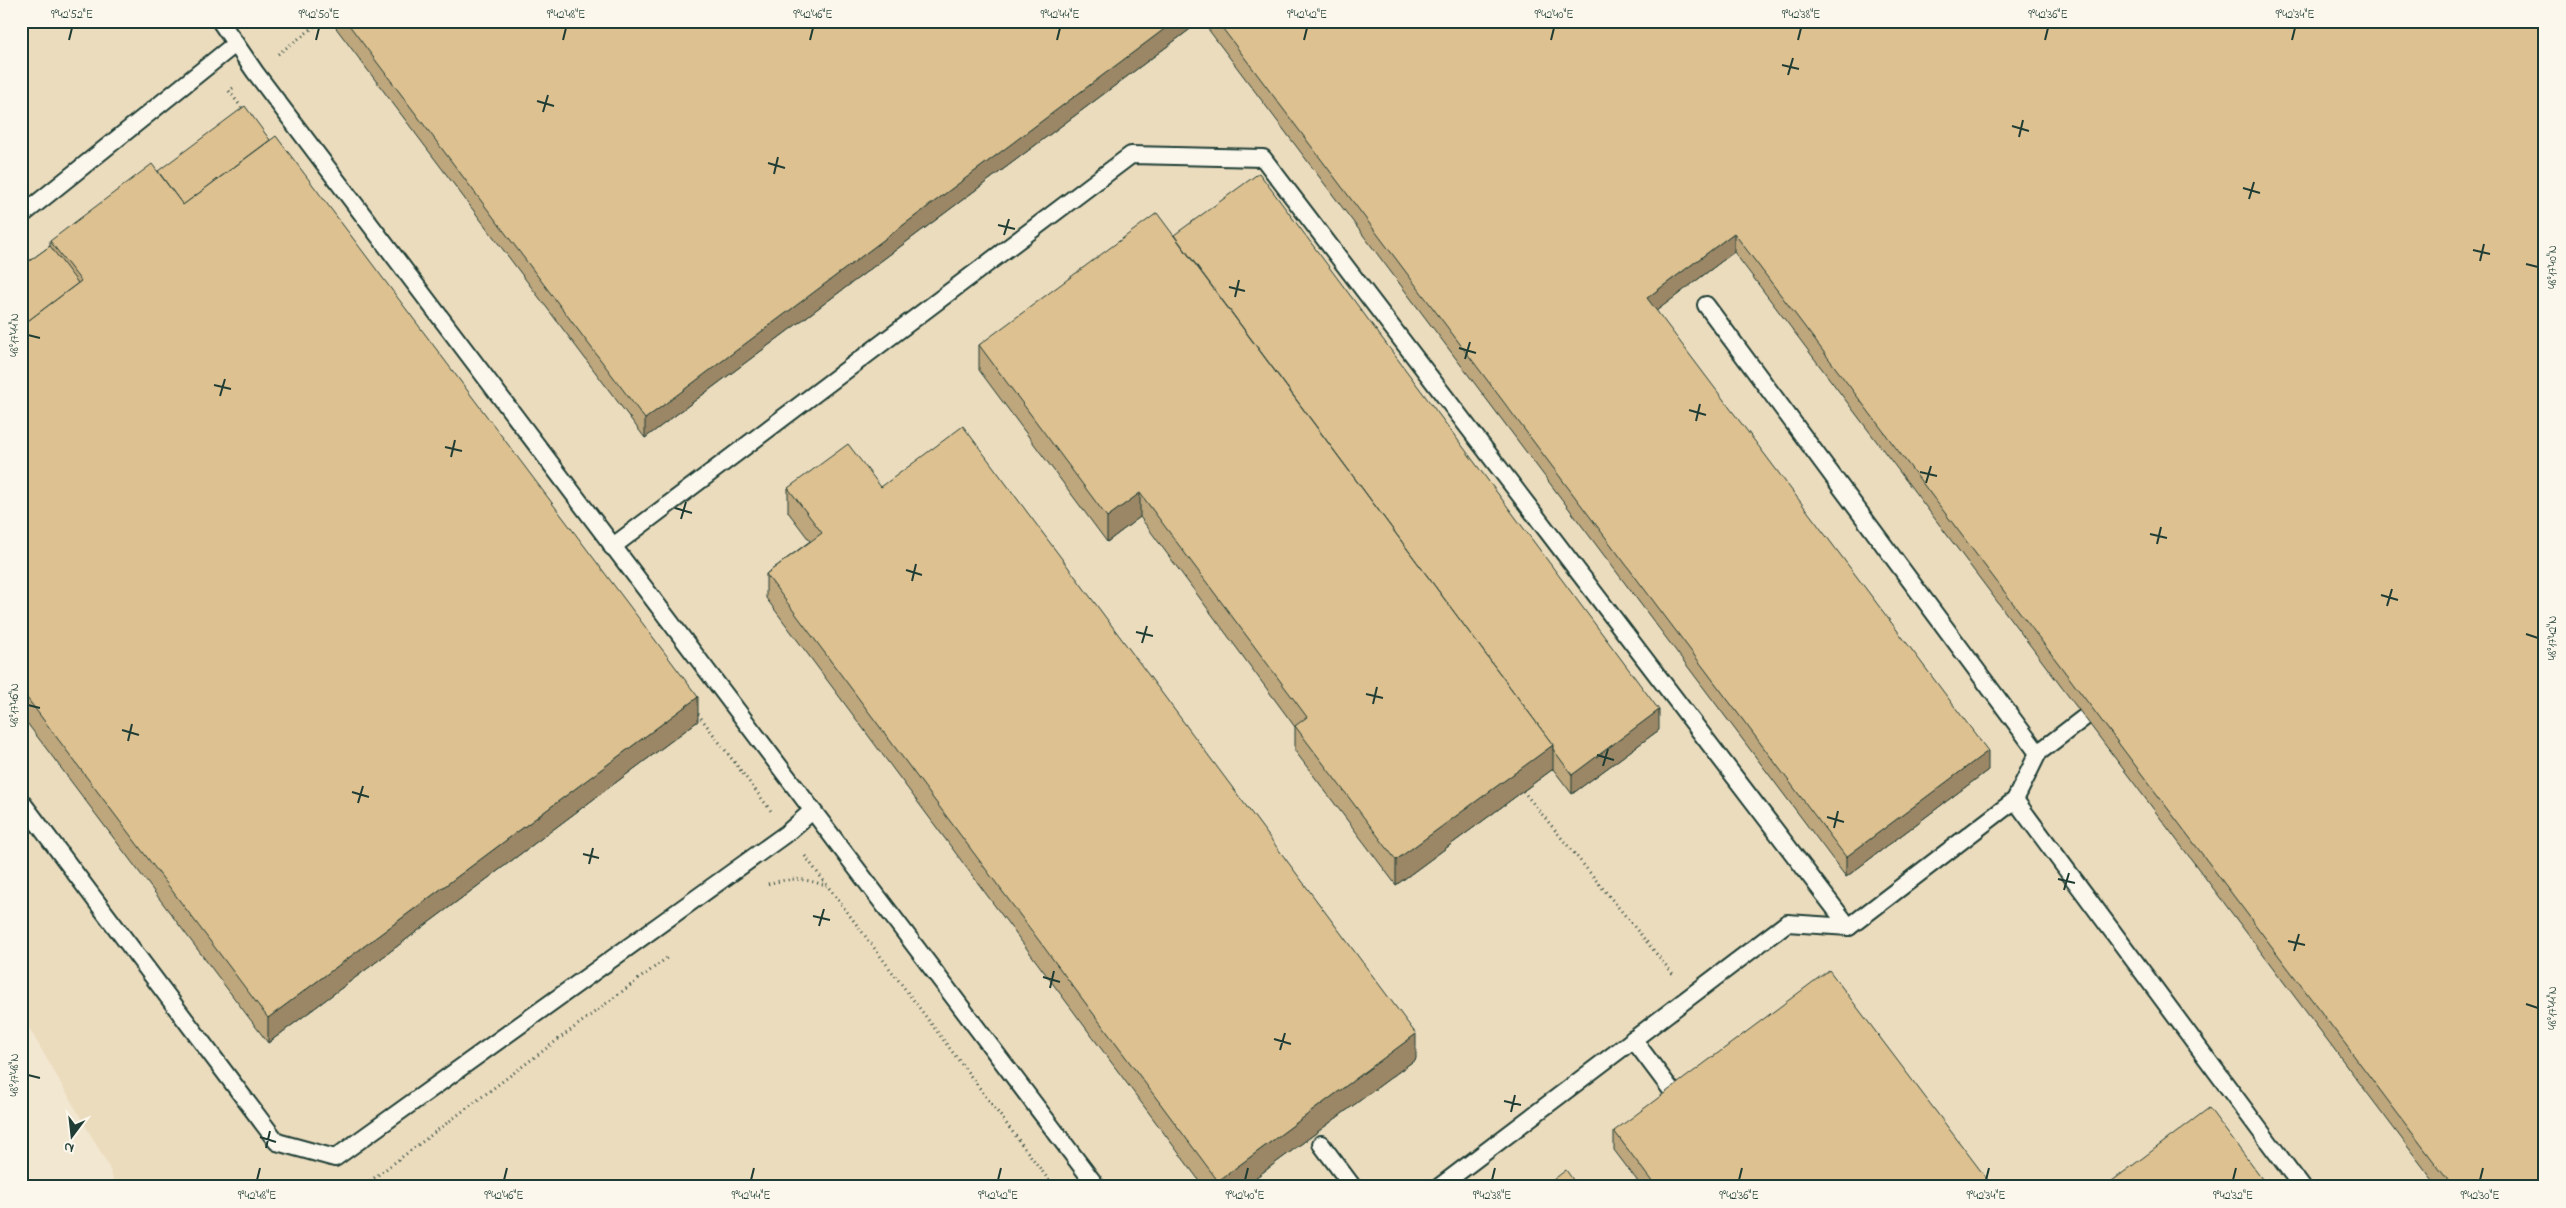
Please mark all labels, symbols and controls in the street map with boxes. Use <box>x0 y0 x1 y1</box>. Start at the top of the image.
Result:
text: 9°42'52"E <box>51 6 93 24</box>
text: 9°42'50"E <box>298 6 340 24</box>
text: 9°42'48"E <box>547 6 585 24</box>
text: 9°42'46"E <box>793 6 833 24</box>
text: 9°42'44"E <box>1041 6 1079 24</box>
text: 9°42'42"E <box>1287 6 1327 24</box>
text: 9°42'40"E <box>1534 6 1574 24</box>
text: 9°42'38"E <box>1782 6 1820 24</box>
text: 9°42'36"E <box>2028 6 2068 24</box>
text: 9°42'34"E <box>2276 6 2314 24</box>
text: 48°17'40"N <box>2544 245 2562 289</box>
text: 48°17'44"N <box>6 313 24 357</box>
text: 48°17'42"N <box>2544 616 2562 660</box>
text: 48°17'46"N <box>6 683 24 727</box>
text: 48°17'44"N <box>2544 986 2562 1030</box>
text: 48°17'48"N <box>6 1053 24 1097</box>
north arrow <box>48 1110 98 1160</box>
text: N <box>62 1136 76 1158</box>
text: 9°42'48"E <box>238 1187 276 1205</box>
text: 9°42'46"E <box>484 1187 524 1205</box>
text: 9°42'44"E <box>732 1187 770 1205</box>
text: 9°42'42"E <box>978 1187 1018 1205</box>
text: 9°42'40"E <box>1225 1187 1265 1205</box>
text: 9°42'38"E <box>1473 1187 1511 1205</box>
text: 9°42'36"E <box>1719 1187 1759 1205</box>
text: 9°42'34"E <box>1967 1187 2005 1205</box>
text: 9°42'32"E <box>2213 1187 2253 1205</box>
text: 9°42'30"E <box>2460 1187 2500 1205</box>

